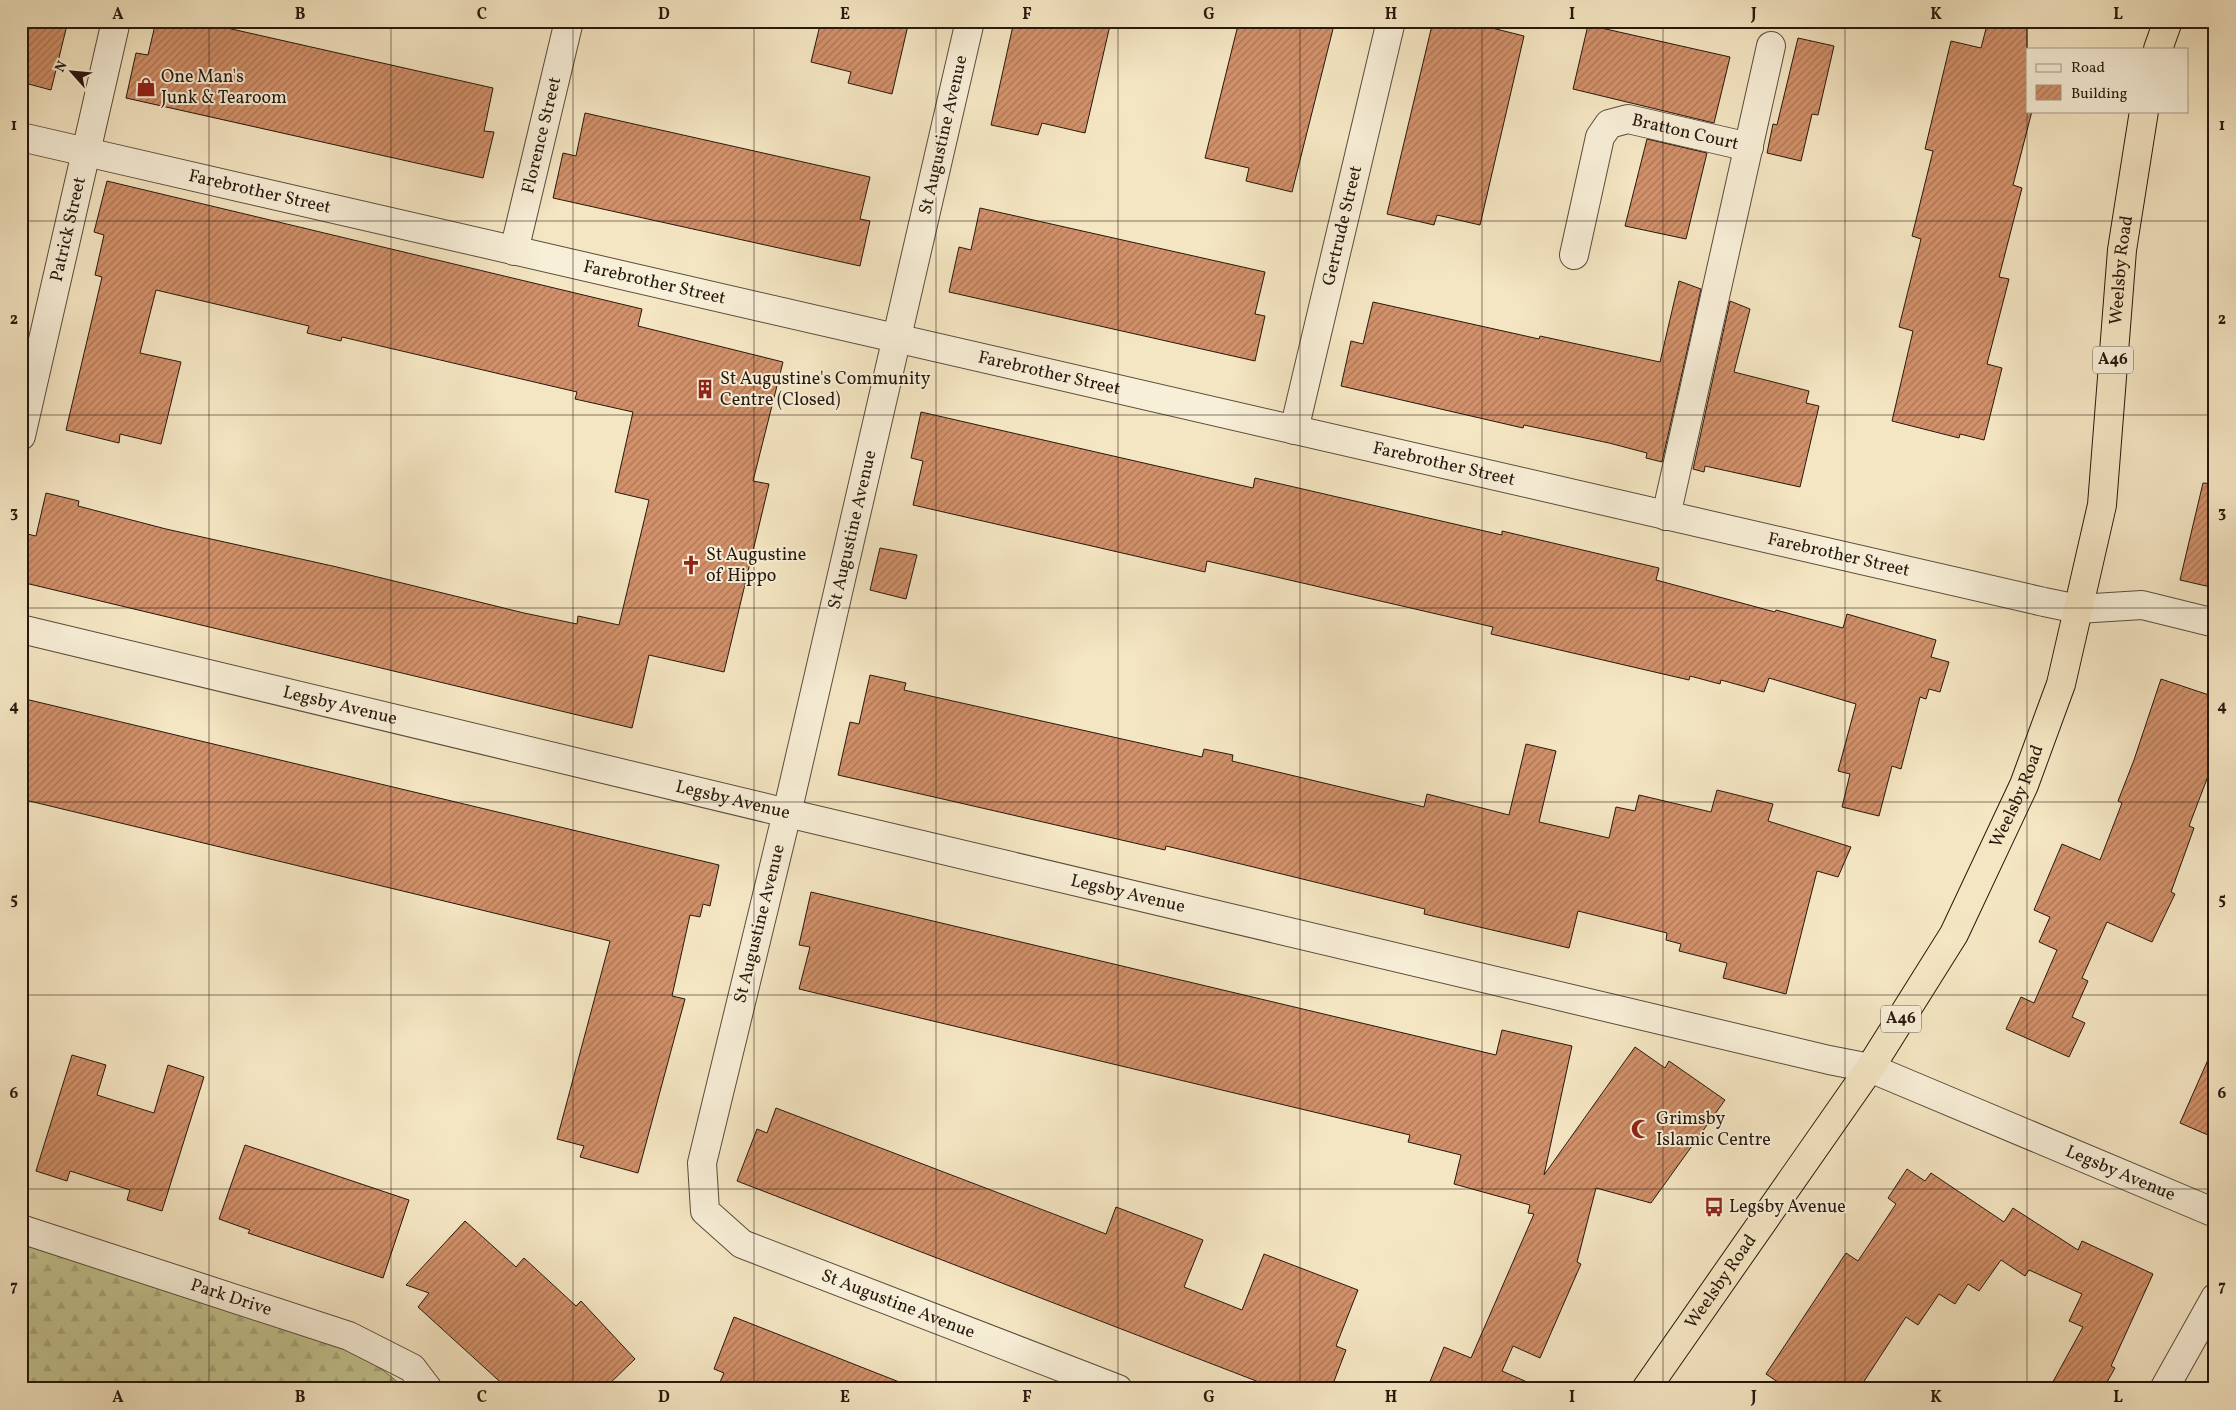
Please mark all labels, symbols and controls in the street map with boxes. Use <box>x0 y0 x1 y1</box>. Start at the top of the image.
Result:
text: A <box>112 4 124 26</box>
text: B <box>295 4 306 26</box>
text: C <box>477 4 487 26</box>
text: D <box>658 4 670 26</box>
text: E <box>840 4 850 26</box>
text: F <box>1022 4 1032 26</box>
text: G <box>1203 4 1215 26</box>
text: H <box>1385 4 1397 26</box>
text: I <box>1569 4 1575 26</box>
text: J <box>1750 4 1757 26</box>
text: K <box>1930 4 1942 26</box>
text: L <box>2113 4 2123 26</box>
north arrow <box>48 48 98 98</box>
legend <box>2026 48 2188 112</box>
street label: St Augustine Avenue <box>914 53 974 217</box>
text: N <box>51 58 73 76</box>
text: Road <box>2071 58 2105 79</box>
place label: One Man's Junk & Tearoom <box>161 65 287 111</box>
street label: Florence Street <box>516 74 568 196</box>
shop icon: One Man's Junk & Tearoom <box>135 76 157 98</box>
text: Building <box>2071 84 2128 105</box>
street label: Bratton Court <box>1629 108 1741 157</box>
text: 1 <box>11 115 17 137</box>
text: 1 <box>2219 115 2225 137</box>
street label: Farebrother Street <box>186 163 333 220</box>
street label: Gertrude Street <box>1316 163 1369 288</box>
street label: Patrick Street <box>44 175 92 284</box>
street label: Weelsby Road <box>2104 214 2140 326</box>
street label: Farebrother Street <box>581 254 728 311</box>
text: 2 <box>10 309 18 331</box>
text: 2 <box>2218 309 2226 331</box>
street label: Farebrother Street <box>976 345 1123 402</box>
road number: A46 <box>2093 346 2133 374</box>
place label: St Augustine's Community Centre (Closed) <box>720 367 931 413</box>
building icon: St Augustine's Community Centre (Closed) <box>694 378 716 400</box>
street label: Farebrother Street <box>1370 436 1517 493</box>
street label: St Augustine Avenue <box>823 448 883 612</box>
text: 3 <box>10 502 18 524</box>
text: 3 <box>2218 502 2226 524</box>
street label: Farebrother Street <box>1765 526 1912 583</box>
place label: St Augustine of Hippo <box>706 543 806 589</box>
church icon: St Augustine of Hippo <box>680 554 702 576</box>
street label: Legsby Avenue <box>280 680 400 731</box>
text: 4 <box>9 696 19 718</box>
text: 4 <box>2217 696 2227 718</box>
street label: Weelsby Road <box>1984 741 2050 852</box>
street label: Legsby Avenue <box>673 774 793 826</box>
street label: St Augustine Avenue <box>728 842 792 1006</box>
street label: Legsby Avenue <box>1068 868 1188 919</box>
text: 5 <box>10 889 18 911</box>
text: 5 <box>2218 889 2226 911</box>
road number: A46 <box>1881 1006 1921 1032</box>
text: 6 <box>10 1083 19 1105</box>
text: 6 <box>2218 1083 2227 1105</box>
place label: Grimsby Islamic Centre <box>1656 1107 1771 1153</box>
mosque icon: Grimsby Islamic Centre <box>1630 1118 1652 1140</box>
street label: Legsby Avenue <box>2062 1139 2179 1207</box>
place label: Legsby Avenue <box>1729 1195 1846 1220</box>
bus stop icon: Legsby Avenue <box>1703 1196 1725 1218</box>
street label: Weelsby Road <box>1679 1229 1763 1334</box>
street label: St Augustine Avenue <box>818 1263 979 1345</box>
street label: Park Drive <box>187 1273 275 1323</box>
text: 7 <box>10 1276 18 1298</box>
text: 7 <box>2218 1276 2226 1298</box>
text: A <box>112 1387 124 1409</box>
text: B <box>295 1387 306 1409</box>
text: C <box>477 1387 487 1409</box>
text: D <box>658 1387 670 1409</box>
text: E <box>840 1387 850 1409</box>
text: F <box>1022 1387 1032 1409</box>
text: G <box>1203 1387 1215 1409</box>
text: H <box>1385 1387 1397 1409</box>
text: I <box>1569 1387 1575 1409</box>
text: J <box>1750 1387 1757 1409</box>
text: K <box>1930 1387 1942 1409</box>
text: L <box>2113 1387 2123 1409</box>

